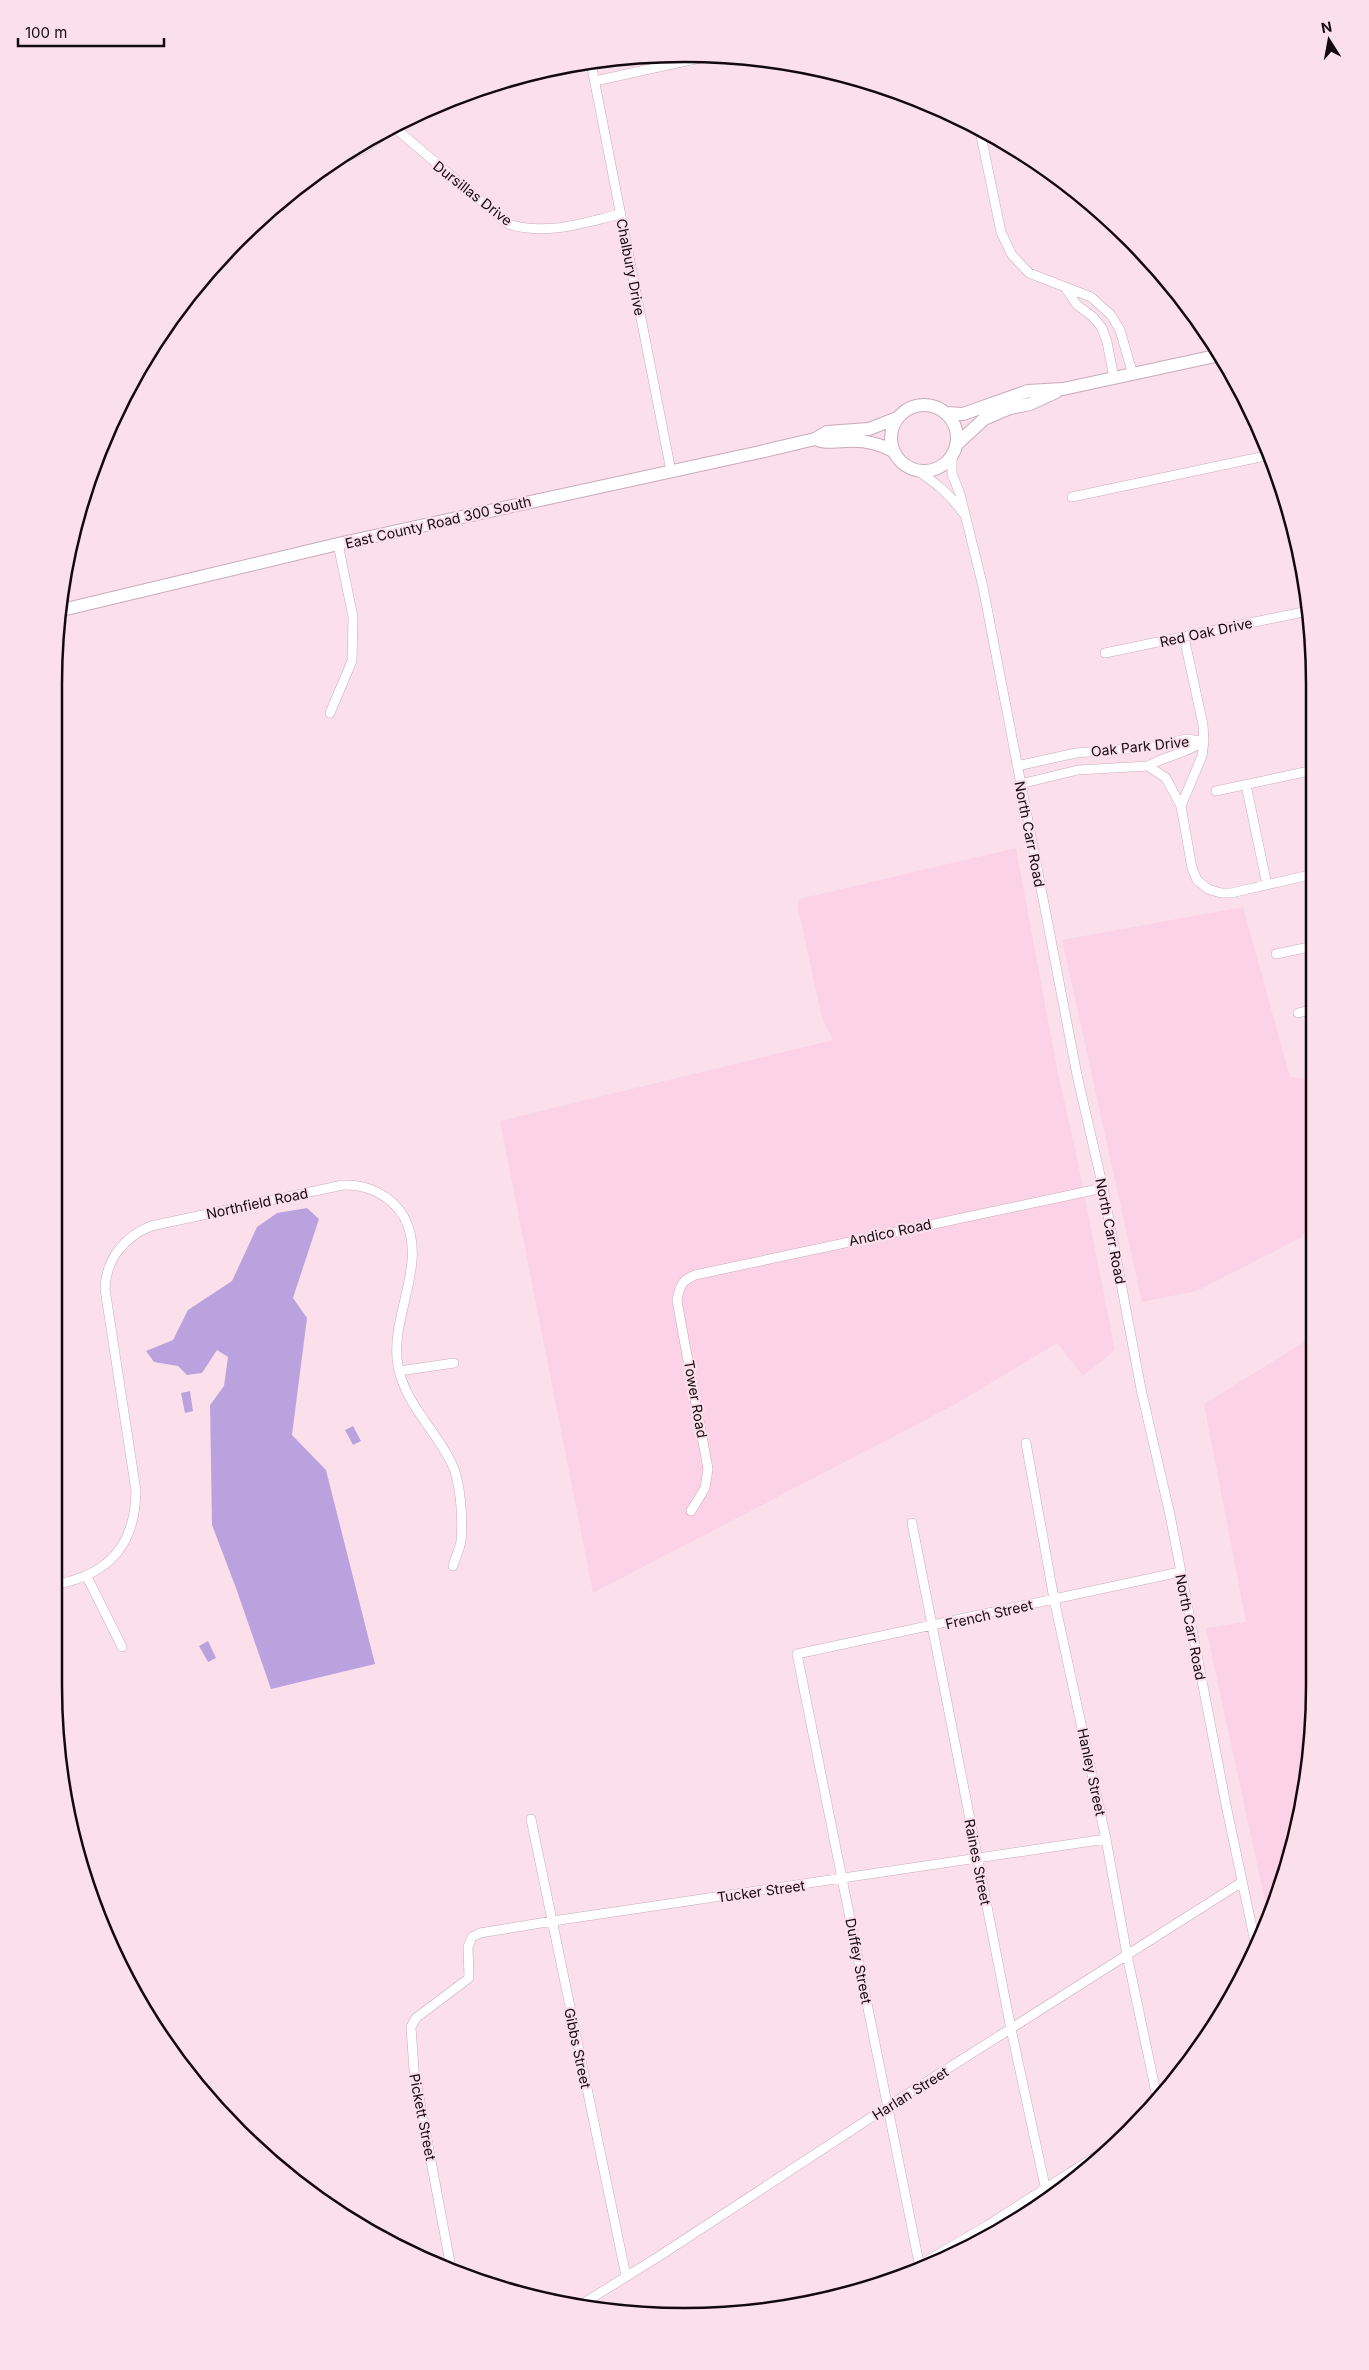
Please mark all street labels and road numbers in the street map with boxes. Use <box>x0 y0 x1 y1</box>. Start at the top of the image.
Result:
street label: Dursillas Drive <box>430 157 516 229</box>
street label: Chalbury Drive <box>613 217 649 317</box>
street label: East County Road 300 South <box>343 492 533 552</box>
street label: Red Oak Drive <box>1158 614 1254 650</box>
street label: Oak Park Drive <box>1090 732 1190 760</box>
street label: North Carr Road <box>1011 779 1049 889</box>
street label: North Carr Road <box>1092 1176 1130 1286</box>
street label: Northfield Road <box>205 1184 309 1222</box>
street label: Andico Road <box>847 1215 933 1249</box>
street label: Tower Road <box>681 1359 711 1439</box>
street label: North Carr Road <box>1172 1572 1210 1682</box>
street label: French Street <box>944 1596 1035 1632</box>
street label: Hanley Street <box>1074 1727 1110 1818</box>
street label: Raines Street <box>961 1817 995 1907</box>
street label: Tucker Street <box>716 1876 806 1906</box>
street label: Duffey Street <box>842 1917 876 2006</box>
street label: Gibbs Street <box>561 2006 595 2090</box>
street label: Harlan Street <box>869 2063 952 2123</box>
street label: Pickett Street <box>406 2072 440 2162</box>

